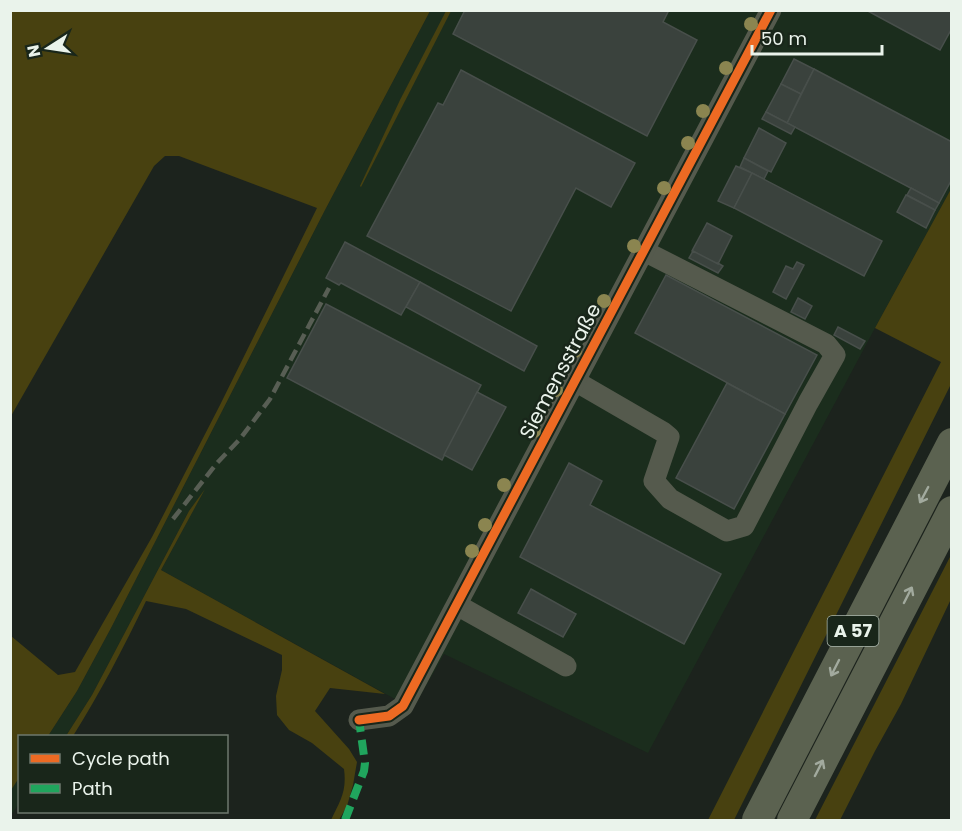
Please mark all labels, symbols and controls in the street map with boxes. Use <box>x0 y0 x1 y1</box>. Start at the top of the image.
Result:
north arrow <box>18 18 78 78</box>
scale bar <box>752 18 882 56</box>
text: 50 m <box>761 26 807 51</box>
text: N <box>21 43 46 59</box>
street label: Siemensstraße <box>512 298 608 444</box>
one-way arrow <box>918 486 930 503</box>
one-way arrow <box>903 586 915 604</box>
road number: A 57 <box>828 616 878 646</box>
one-way arrow <box>828 659 840 677</box>
legend <box>18 735 228 813</box>
text: Cycle path <box>72 746 170 771</box>
one-way arrow <box>814 760 825 778</box>
text: Path <box>72 776 113 801</box>

